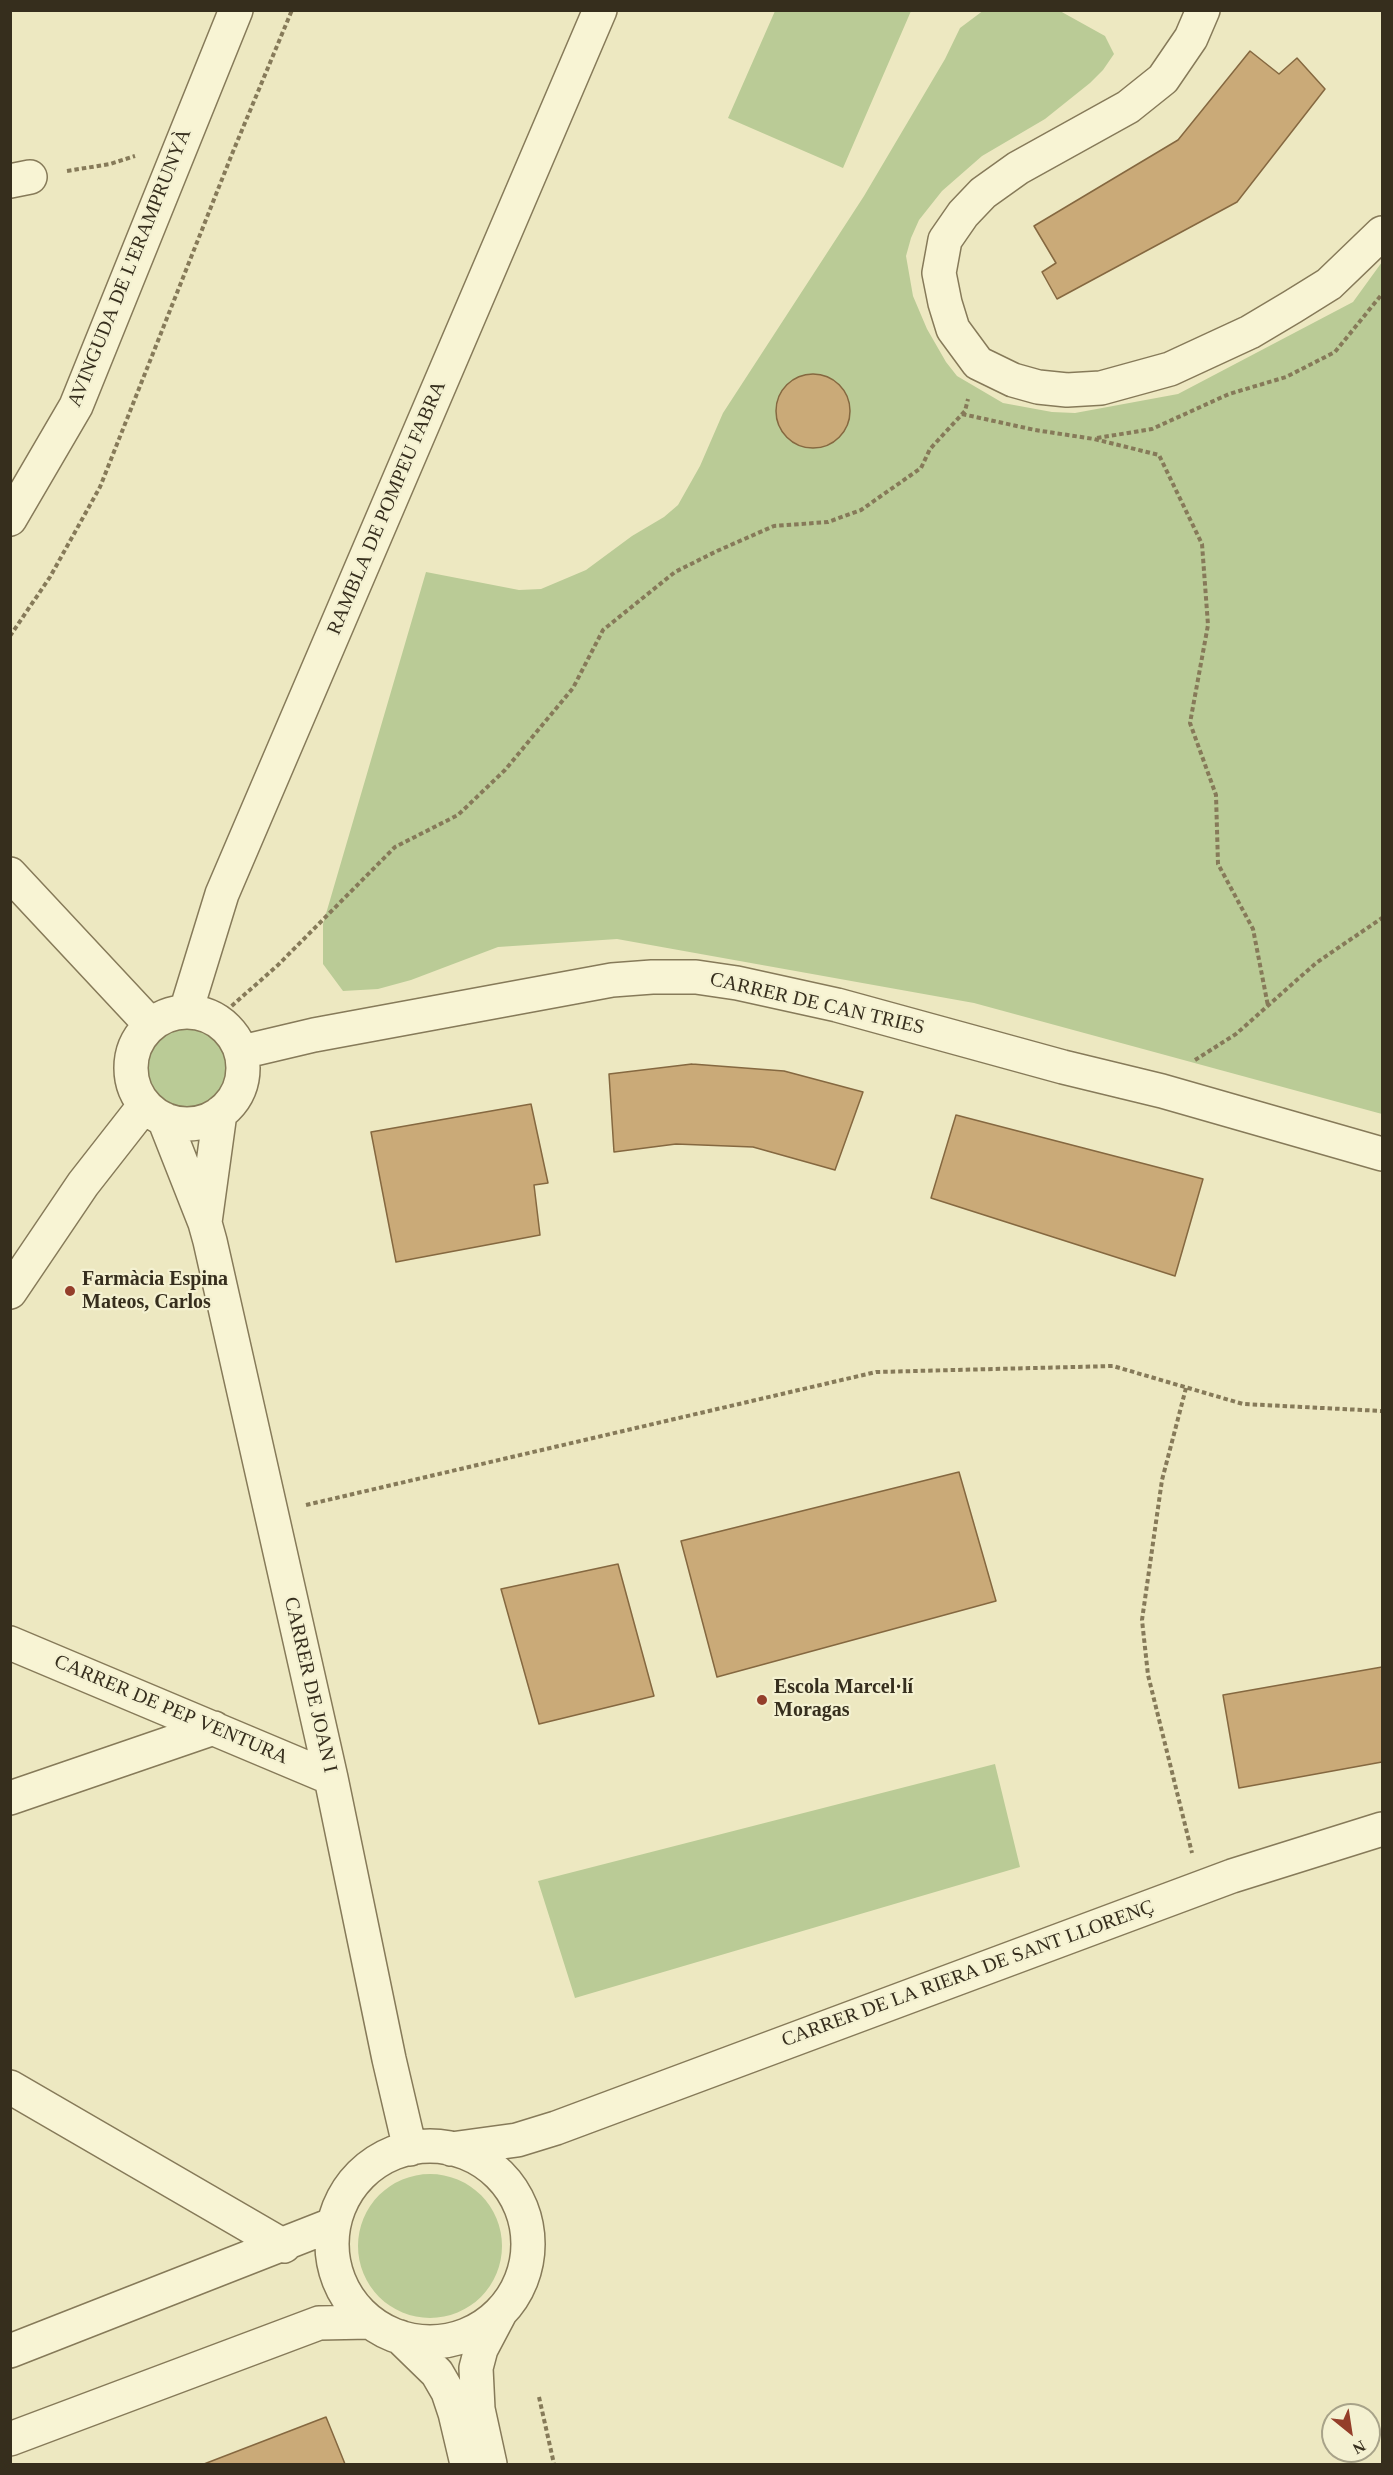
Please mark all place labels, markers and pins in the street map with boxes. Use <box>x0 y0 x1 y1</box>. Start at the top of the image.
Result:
place label: Farmàcia Espina Mateos, Carlos <box>82 1268 228 1315</box>
marker: Farmàcia Espina Mateos, Carlos <box>63 1284 77 1298</box>
place label: Escola Marcel·lí Moragas <box>774 1676 913 1723</box>
marker: Escola Marcel·lí Moragas <box>755 1693 769 1707</box>

